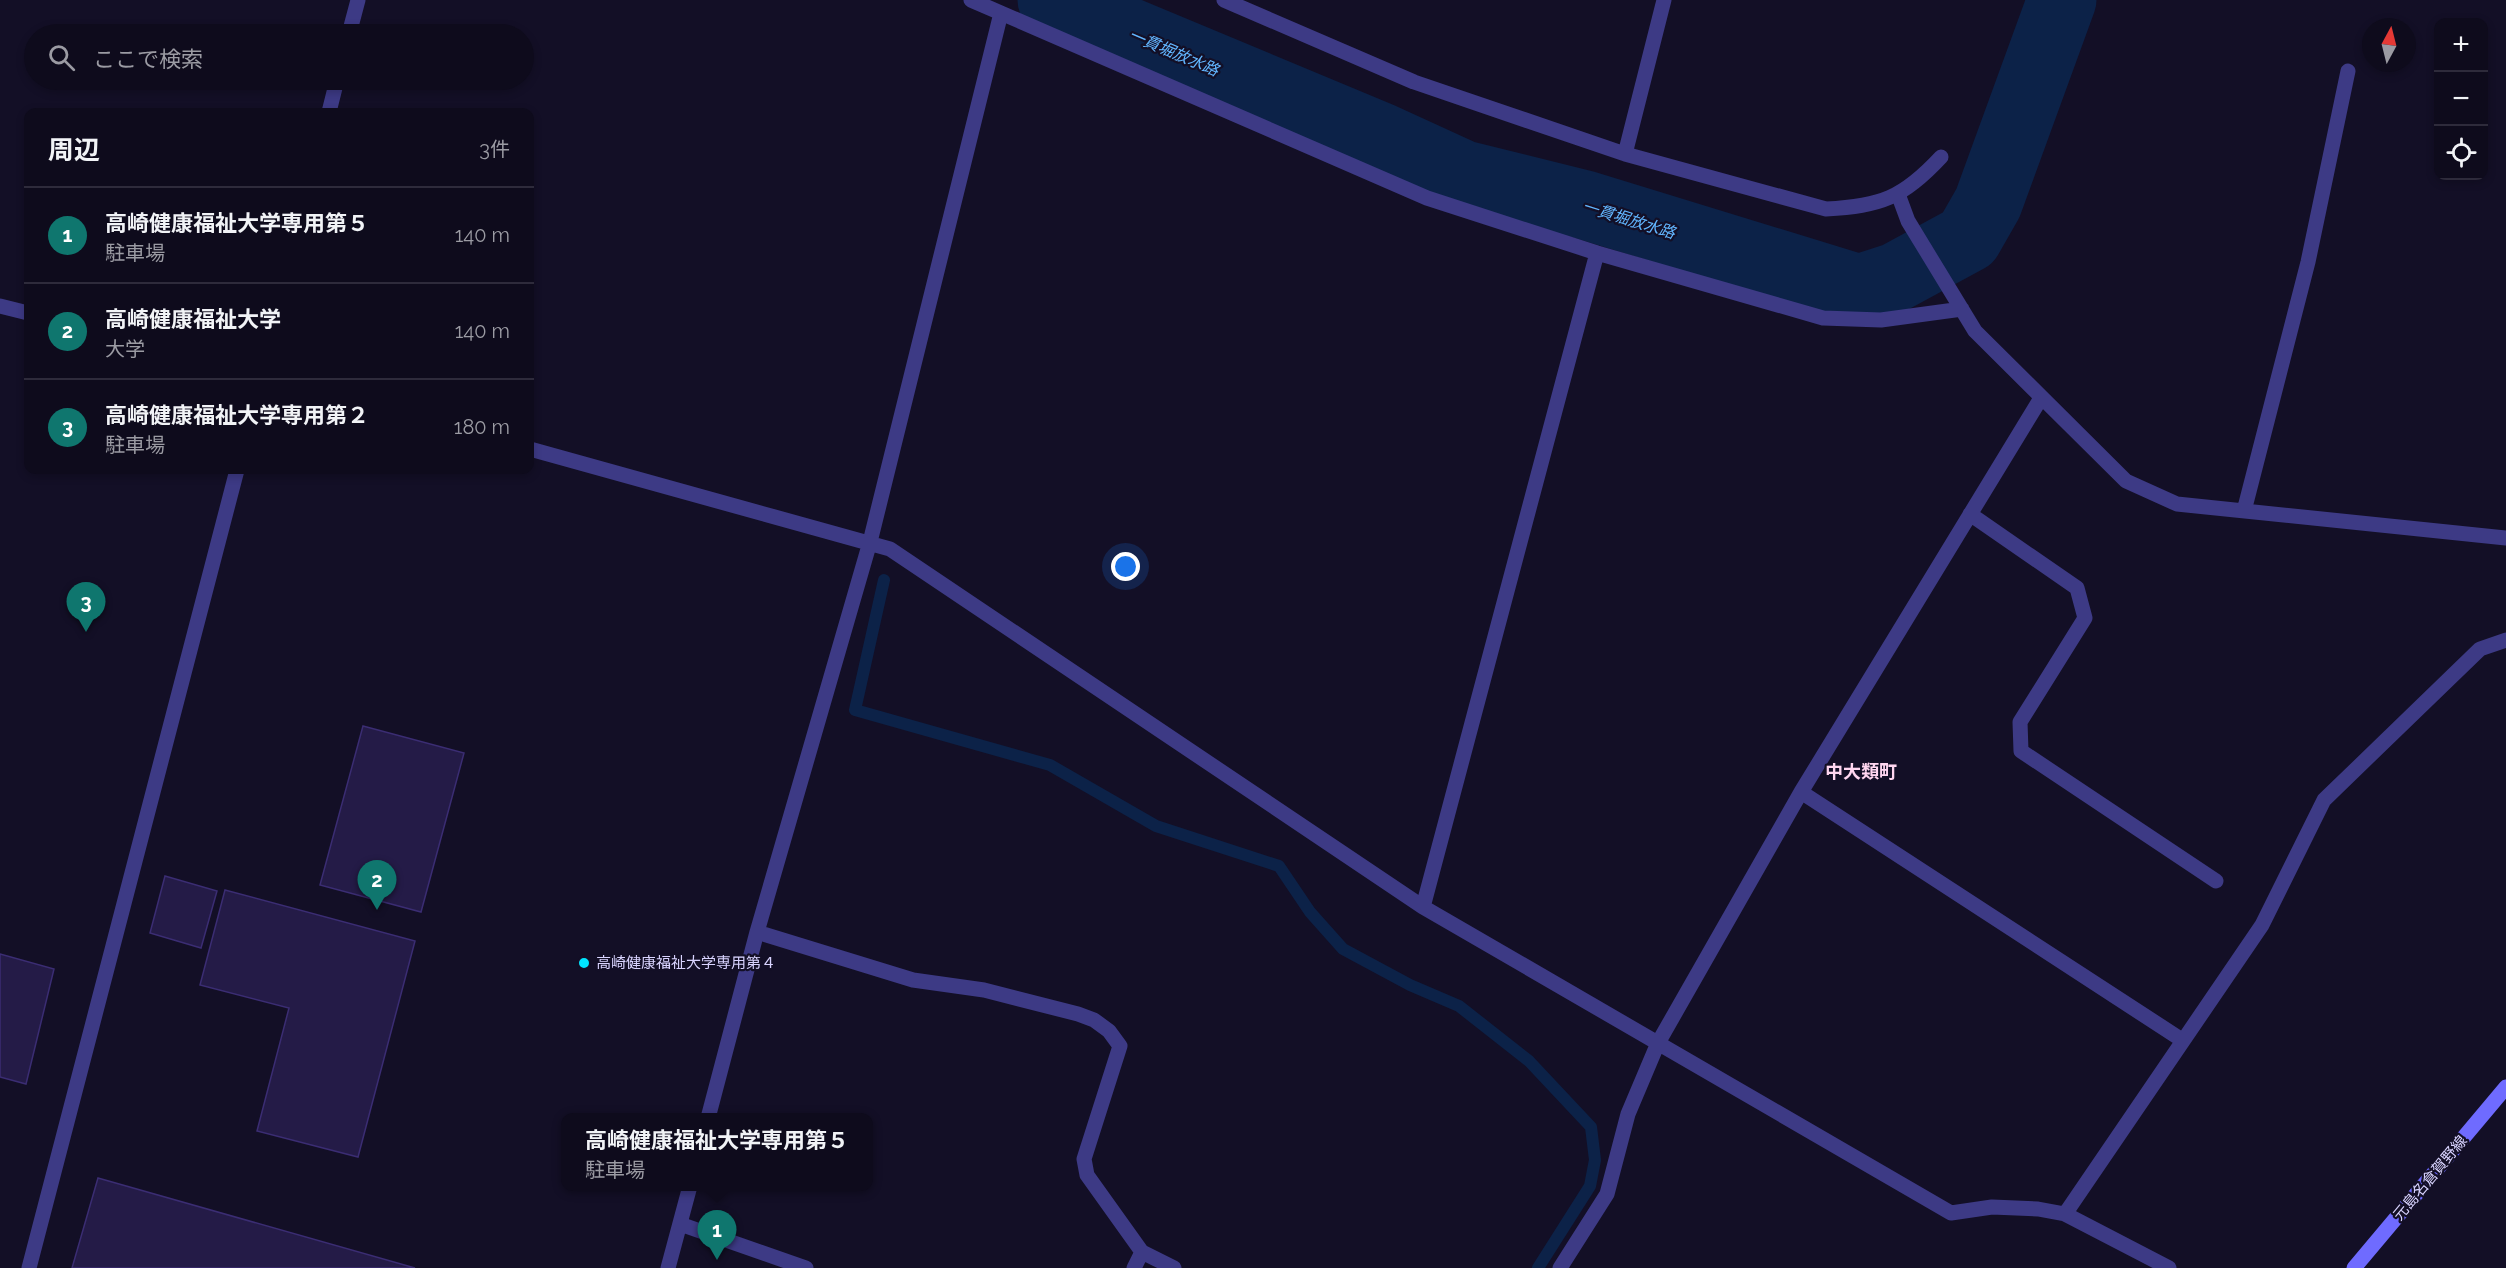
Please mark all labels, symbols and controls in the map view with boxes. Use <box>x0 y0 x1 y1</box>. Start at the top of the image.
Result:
north arrow <box>2362 18 2416 72</box>
map controls <box>2434 18 2488 180</box>
button: + <box>2434 18 2488 72</box>
search box <box>24 24 534 90</box>
water label: 一貫堀放水路 <box>1126 25 1224 81</box>
icon: search <box>45 41 78 74</box>
text: ここで検索 <box>93 46 203 72</box>
button: − <box>2434 72 2488 126</box>
button: locate <box>2434 126 2488 180</box>
text: 周辺 <box>48 135 100 165</box>
text: 3件 <box>479 137 510 161</box>
water label: 一貫堀放水路 <box>1580 196 1679 243</box>
text: 高崎健康福祉大学専用第５ <box>105 210 369 236</box>
text: 1 <box>63 223 72 247</box>
text: 140 m <box>455 223 510 247</box>
text: 駐車場 <box>105 241 165 265</box>
text: 高崎健康福祉大学 <box>105 306 281 332</box>
text: 2 <box>62 319 73 343</box>
text: 140 m <box>455 319 510 343</box>
text: 大学 <box>105 337 145 361</box>
text: 高崎健康福祉大学専用第２ <box>105 402 369 428</box>
text: 3 <box>62 415 73 439</box>
text: 180 m <box>454 415 510 439</box>
text: 駐車場 <box>105 433 165 457</box>
your location <box>1111 552 1140 581</box>
pin: 3 <box>66 582 106 632</box>
district label: 中大類町 <box>1825 761 1897 782</box>
pin: 2 <box>358 860 397 910</box>
place label: 高崎健康福祉大学専用第４ <box>596 954 776 972</box>
marker: 高崎健康福祉大学専用第４ <box>577 956 591 970</box>
popup <box>561 1113 873 1191</box>
text: 高崎健康福祉大学専用第５ <box>585 1127 849 1153</box>
street label: 元島名倉賀野線 <box>2389 1132 2471 1224</box>
text: 駐車場 <box>585 1158 645 1182</box>
pin: 1 <box>698 1210 736 1260</box>

